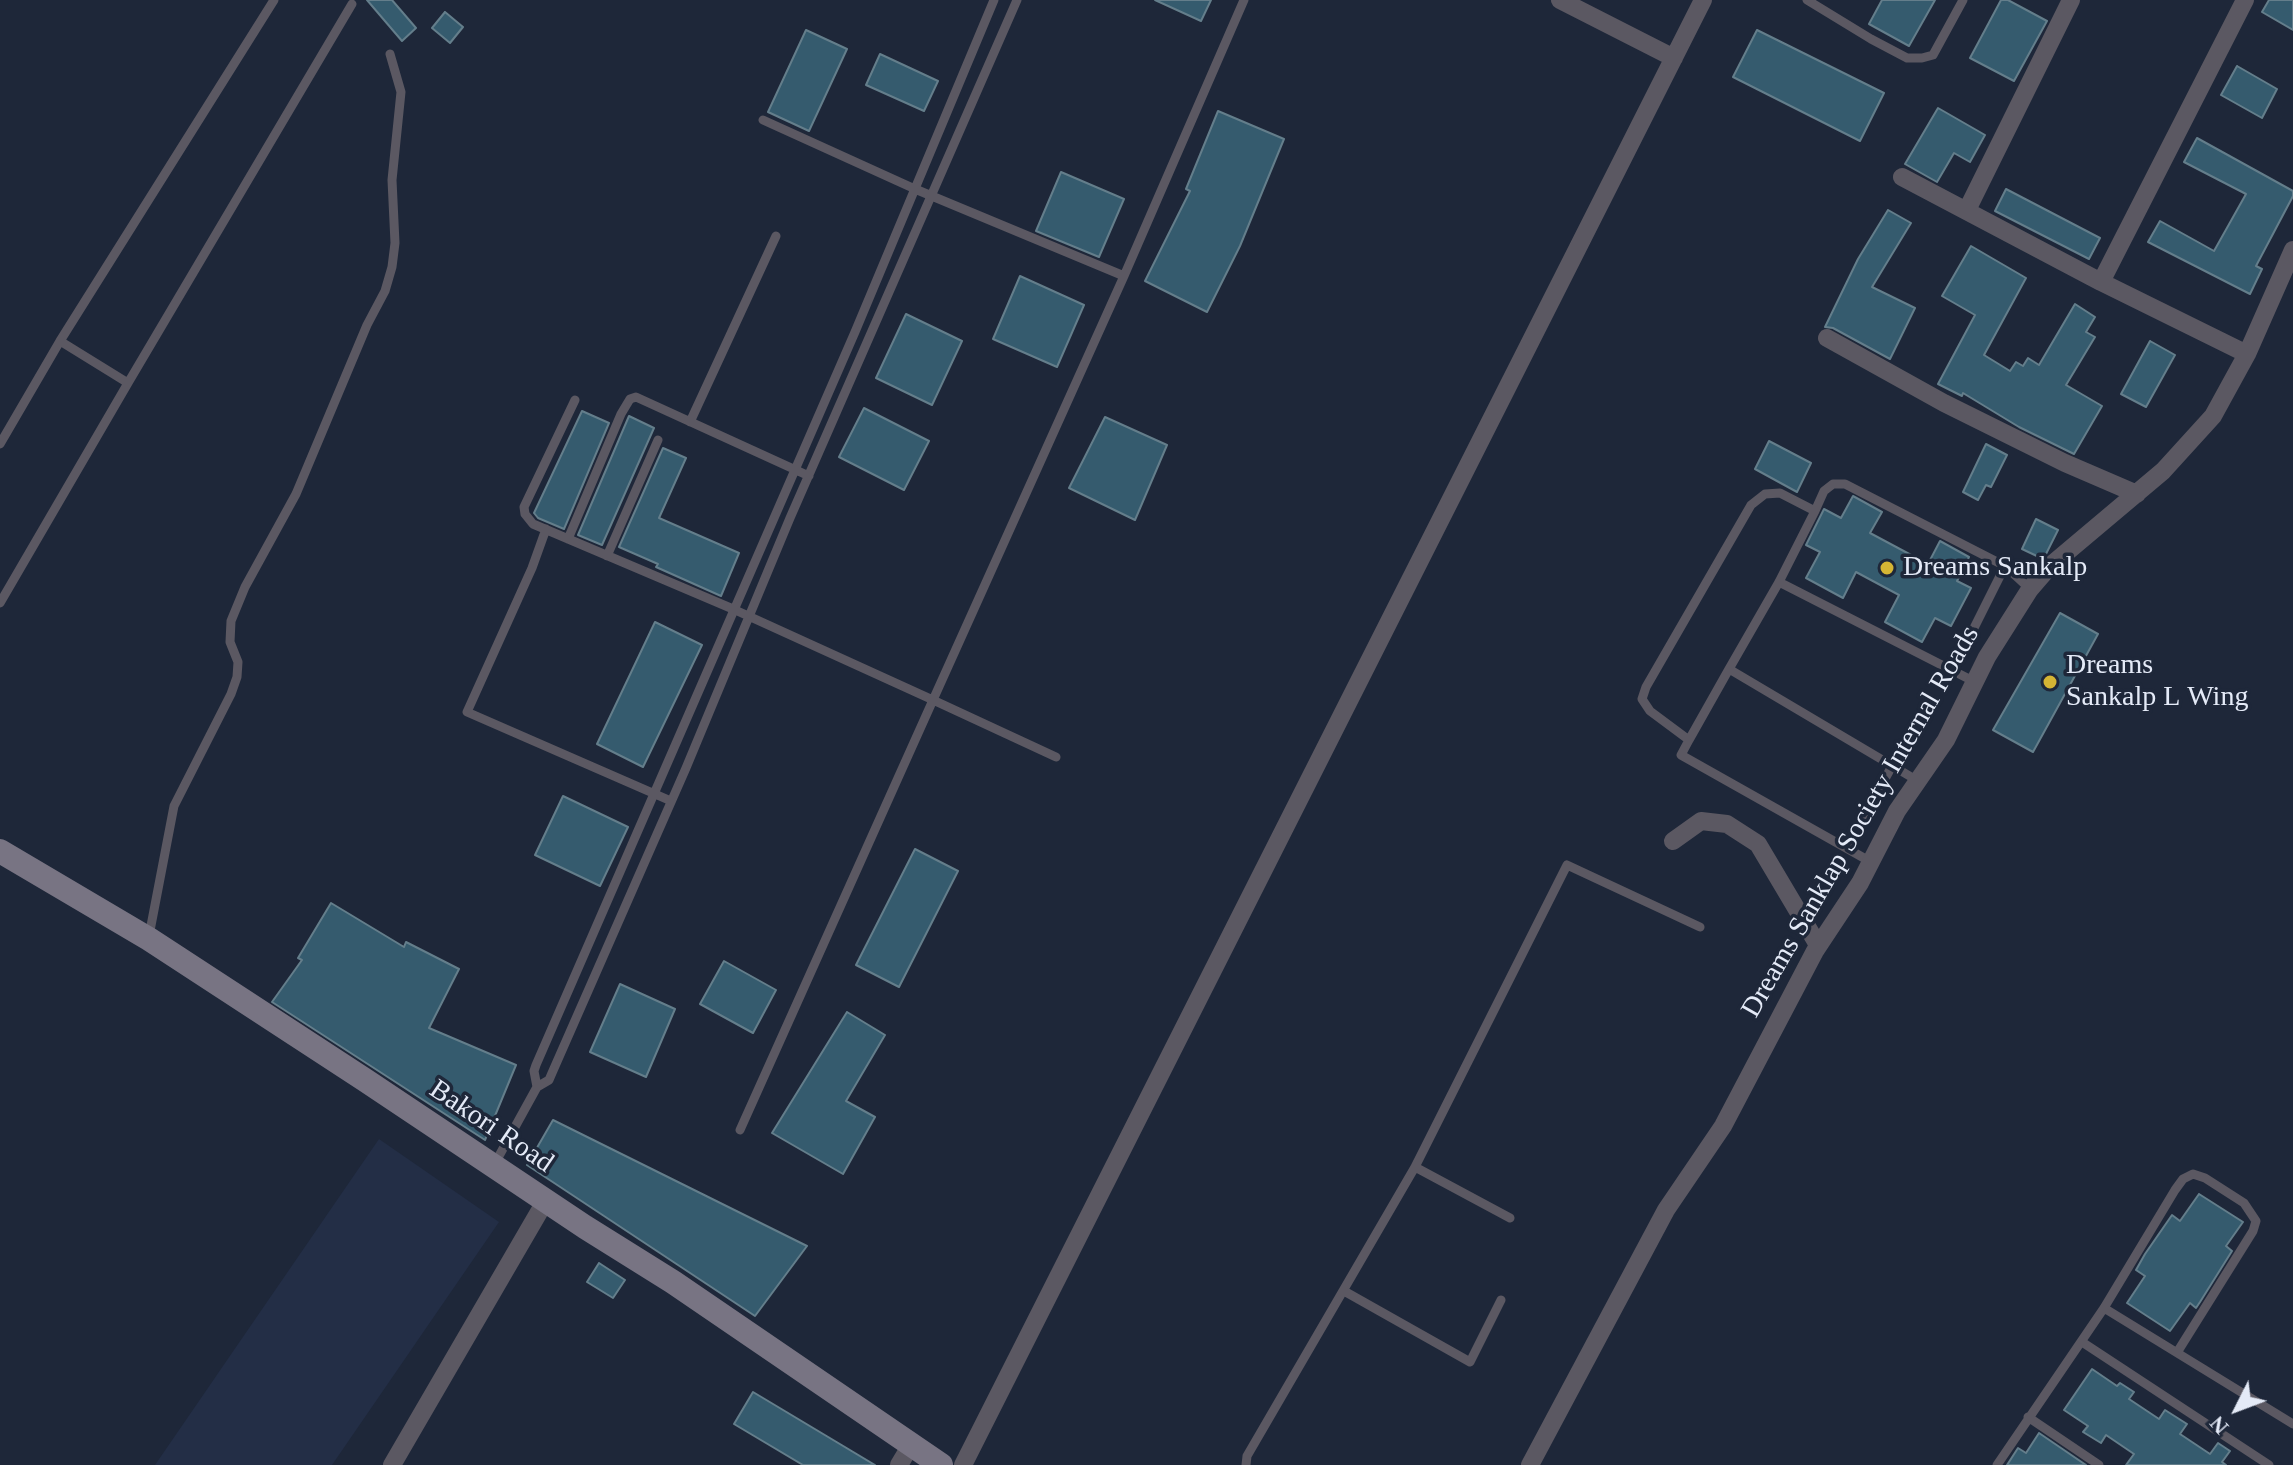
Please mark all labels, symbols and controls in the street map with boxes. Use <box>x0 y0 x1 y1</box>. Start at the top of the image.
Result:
place label: Dreams Sankalp <box>1903 551 2087 585</box>
marker: Dreams Sankalp <box>1878 559 1896 577</box>
street label: Dreams Sanklap Society Internal Roads <box>1735 620 1987 1024</box>
place label: Dreams Sankalp L Wing <box>2066 649 2248 715</box>
marker: Dreams Sankalp L Wing <box>2041 673 2059 691</box>
street label: Bakori Road <box>423 1073 559 1181</box>
north arrow <box>2197 1369 2277 1449</box>
text: N <box>2204 1411 2233 1440</box>

